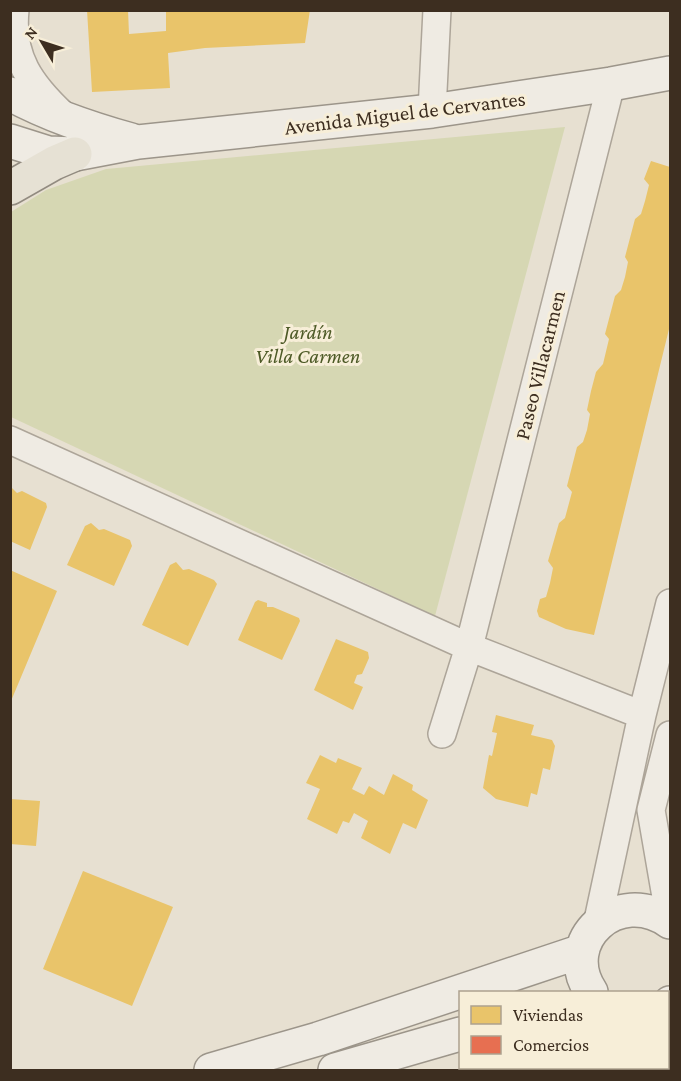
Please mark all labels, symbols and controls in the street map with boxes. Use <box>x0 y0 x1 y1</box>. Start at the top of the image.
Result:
north arrow <box>12 12 72 72</box>
text: N <box>21 23 41 42</box>
street label: Avenida Miguel de Cervantes <box>283 86 527 140</box>
street label: Paseo Villacarmen <box>510 288 570 442</box>
park label: Jardín Villa Carmen <box>256 320 360 368</box>
legend <box>459 991 669 1069</box>
text: Viviendas <box>513 1005 583 1025</box>
text: Comercios <box>513 1035 589 1055</box>

